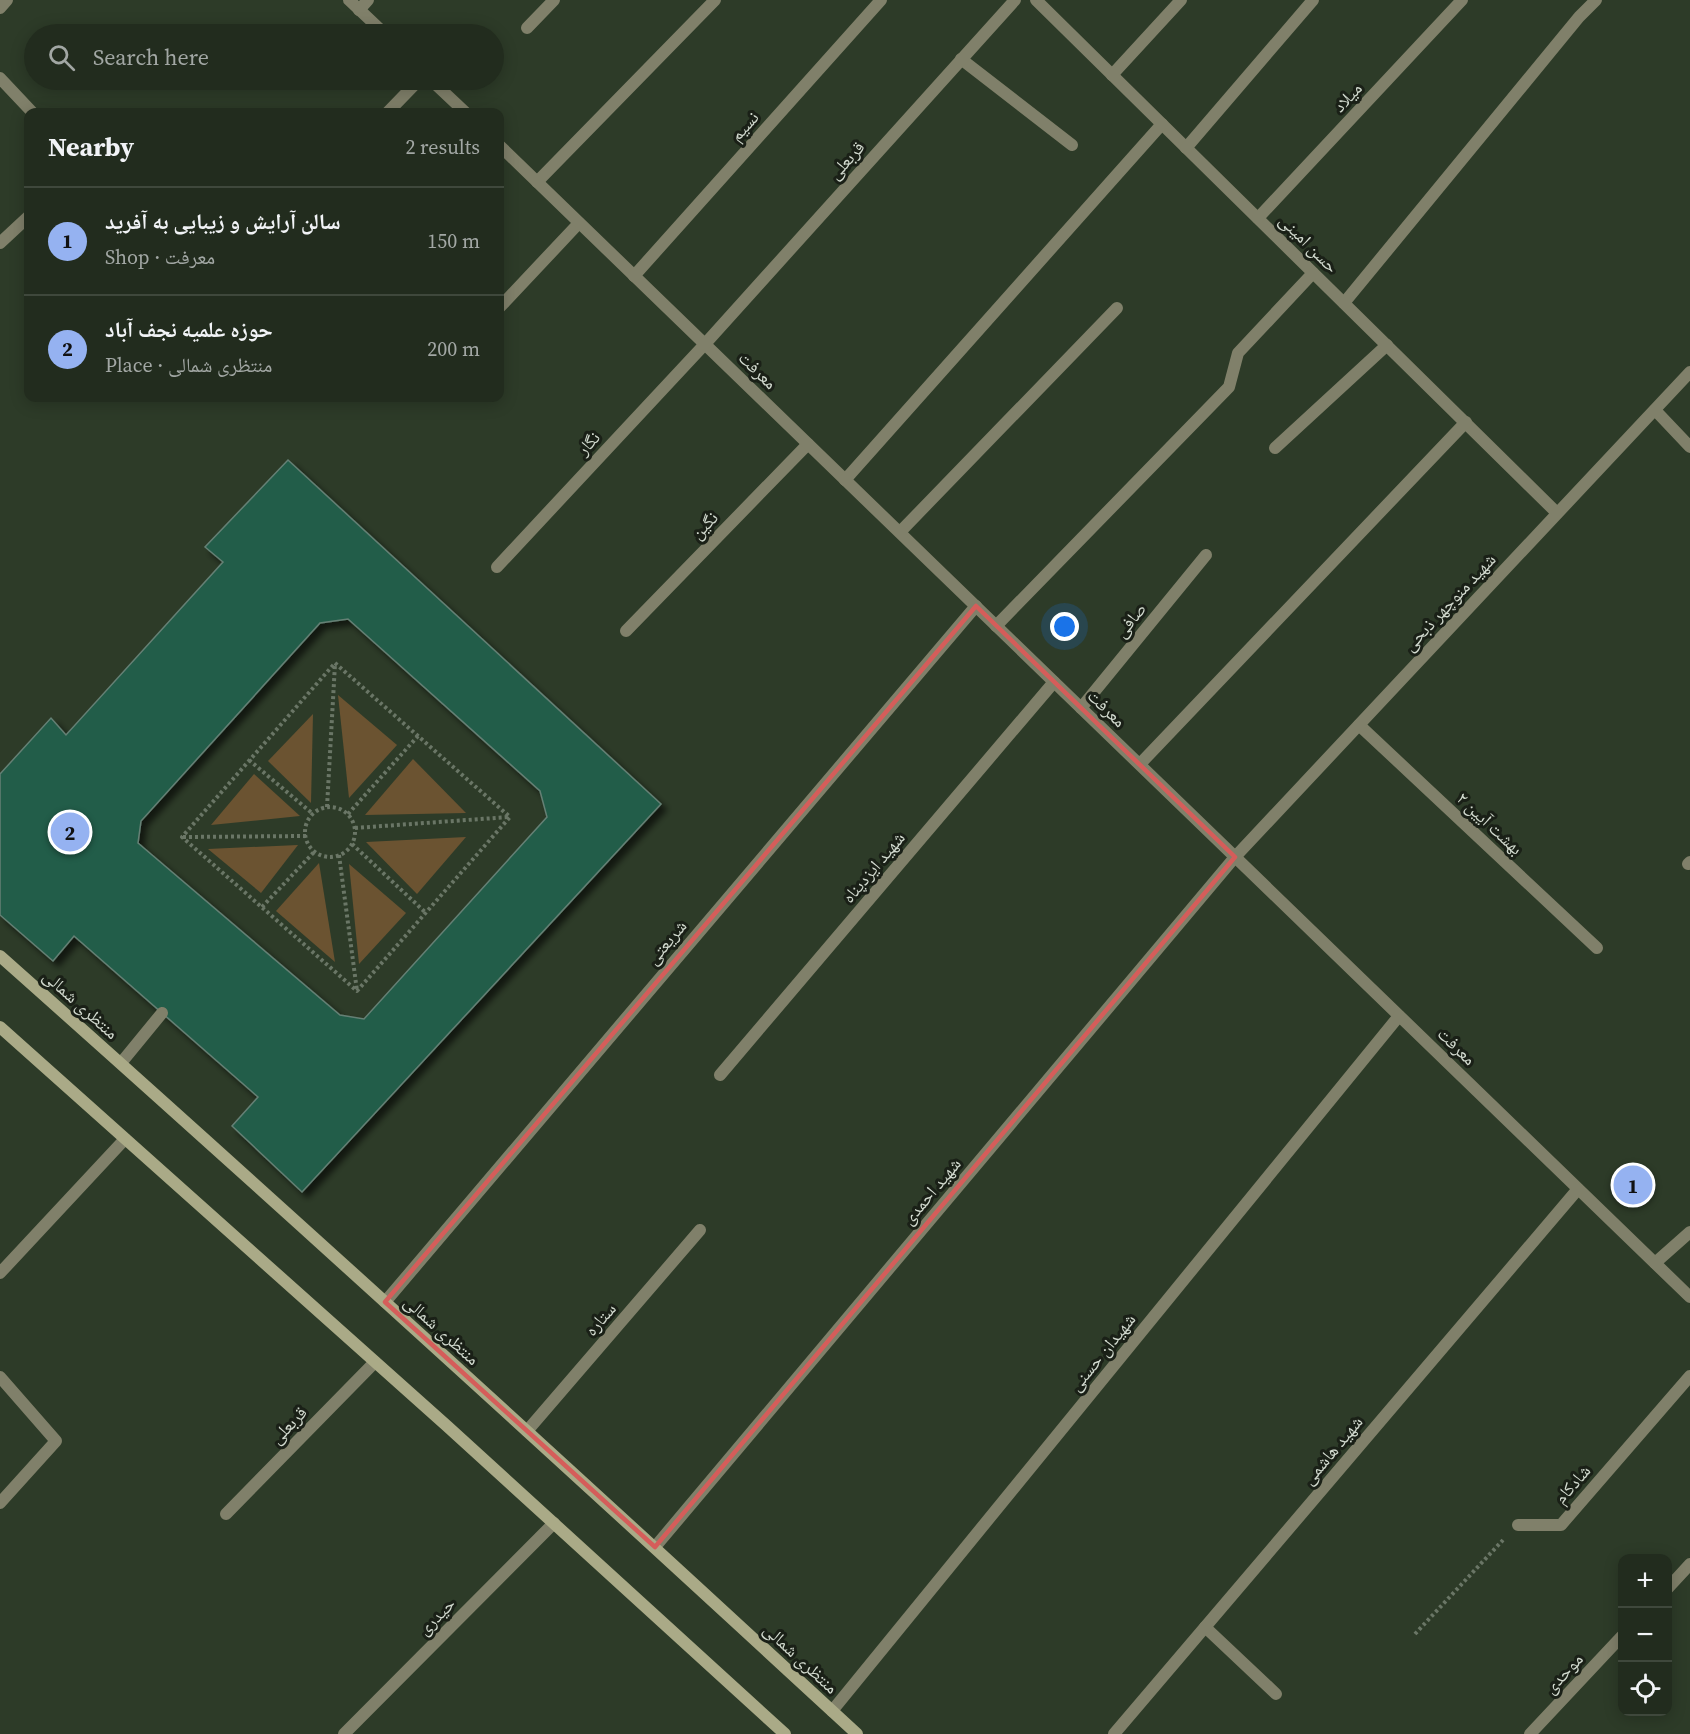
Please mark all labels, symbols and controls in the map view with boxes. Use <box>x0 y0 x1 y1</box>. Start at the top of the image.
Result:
search box <box>24 24 504 90</box>
icon: search <box>45 41 78 74</box>
text: Search here <box>93 42 209 72</box>
street label: میلاد <box>1327 76 1367 118</box>
street label: نسیم <box>724 105 764 147</box>
text: Nearby <box>48 129 134 165</box>
text: 2 results <box>405 133 480 161</box>
street label: قربعلی <box>822 135 870 185</box>
text: سالن آرایش و زیبایی به آفرید <box>105 206 341 236</box>
street label: حسن امینی <box>1274 208 1344 278</box>
text: 1 <box>62 227 73 255</box>
text: 150 m <box>427 227 480 255</box>
text: Shop · معرفت <box>105 243 215 271</box>
text: حوزه علمیه نجف آباد <box>105 314 273 344</box>
text: 2 <box>62 335 73 363</box>
text: 200 m <box>427 335 480 363</box>
street label: معرفت <box>733 345 783 395</box>
text: Place · منتظری شمالی <box>105 351 272 379</box>
street label: نگار <box>570 425 606 461</box>
street label: نگین <box>685 505 724 545</box>
street label: شهید منوچهر ذبحی <box>1397 547 1501 657</box>
street label: صافی <box>1108 597 1152 643</box>
your location <box>1050 612 1079 641</box>
street label: معرفت <box>1082 683 1132 733</box>
street label: بهشت آیین ۲ <box>1451 786 1529 860</box>
pin: 2 <box>50 810 90 854</box>
street label: شهید ایزدپناه <box>836 826 910 908</box>
street label: شریعتی <box>640 914 692 970</box>
street label: منتظری شمالی <box>38 963 124 1045</box>
street label: معرفت <box>1432 1021 1482 1071</box>
street label: شهید احمدی <box>895 1152 967 1230</box>
pin: 1 <box>1614 1162 1652 1208</box>
street label: منتظری شمالی <box>399 1289 485 1371</box>
street label: ستاره <box>578 1297 622 1341</box>
street label: شهیدان حسنی <box>1063 1308 1141 1396</box>
street label: قربعلی <box>264 1400 312 1450</box>
street label: شهید هاشمی <box>1296 1410 1368 1490</box>
street label: شادکام <box>1548 1459 1596 1509</box>
map controls <box>1618 1554 1672 1716</box>
button: + <box>1618 1554 1672 1608</box>
street label: حیدری <box>411 1591 461 1641</box>
button: − <box>1618 1608 1672 1662</box>
street label: منتظری شمالی <box>758 1617 844 1699</box>
street label: موحدی <box>1538 1647 1588 1699</box>
button: locate <box>1618 1662 1672 1716</box>

